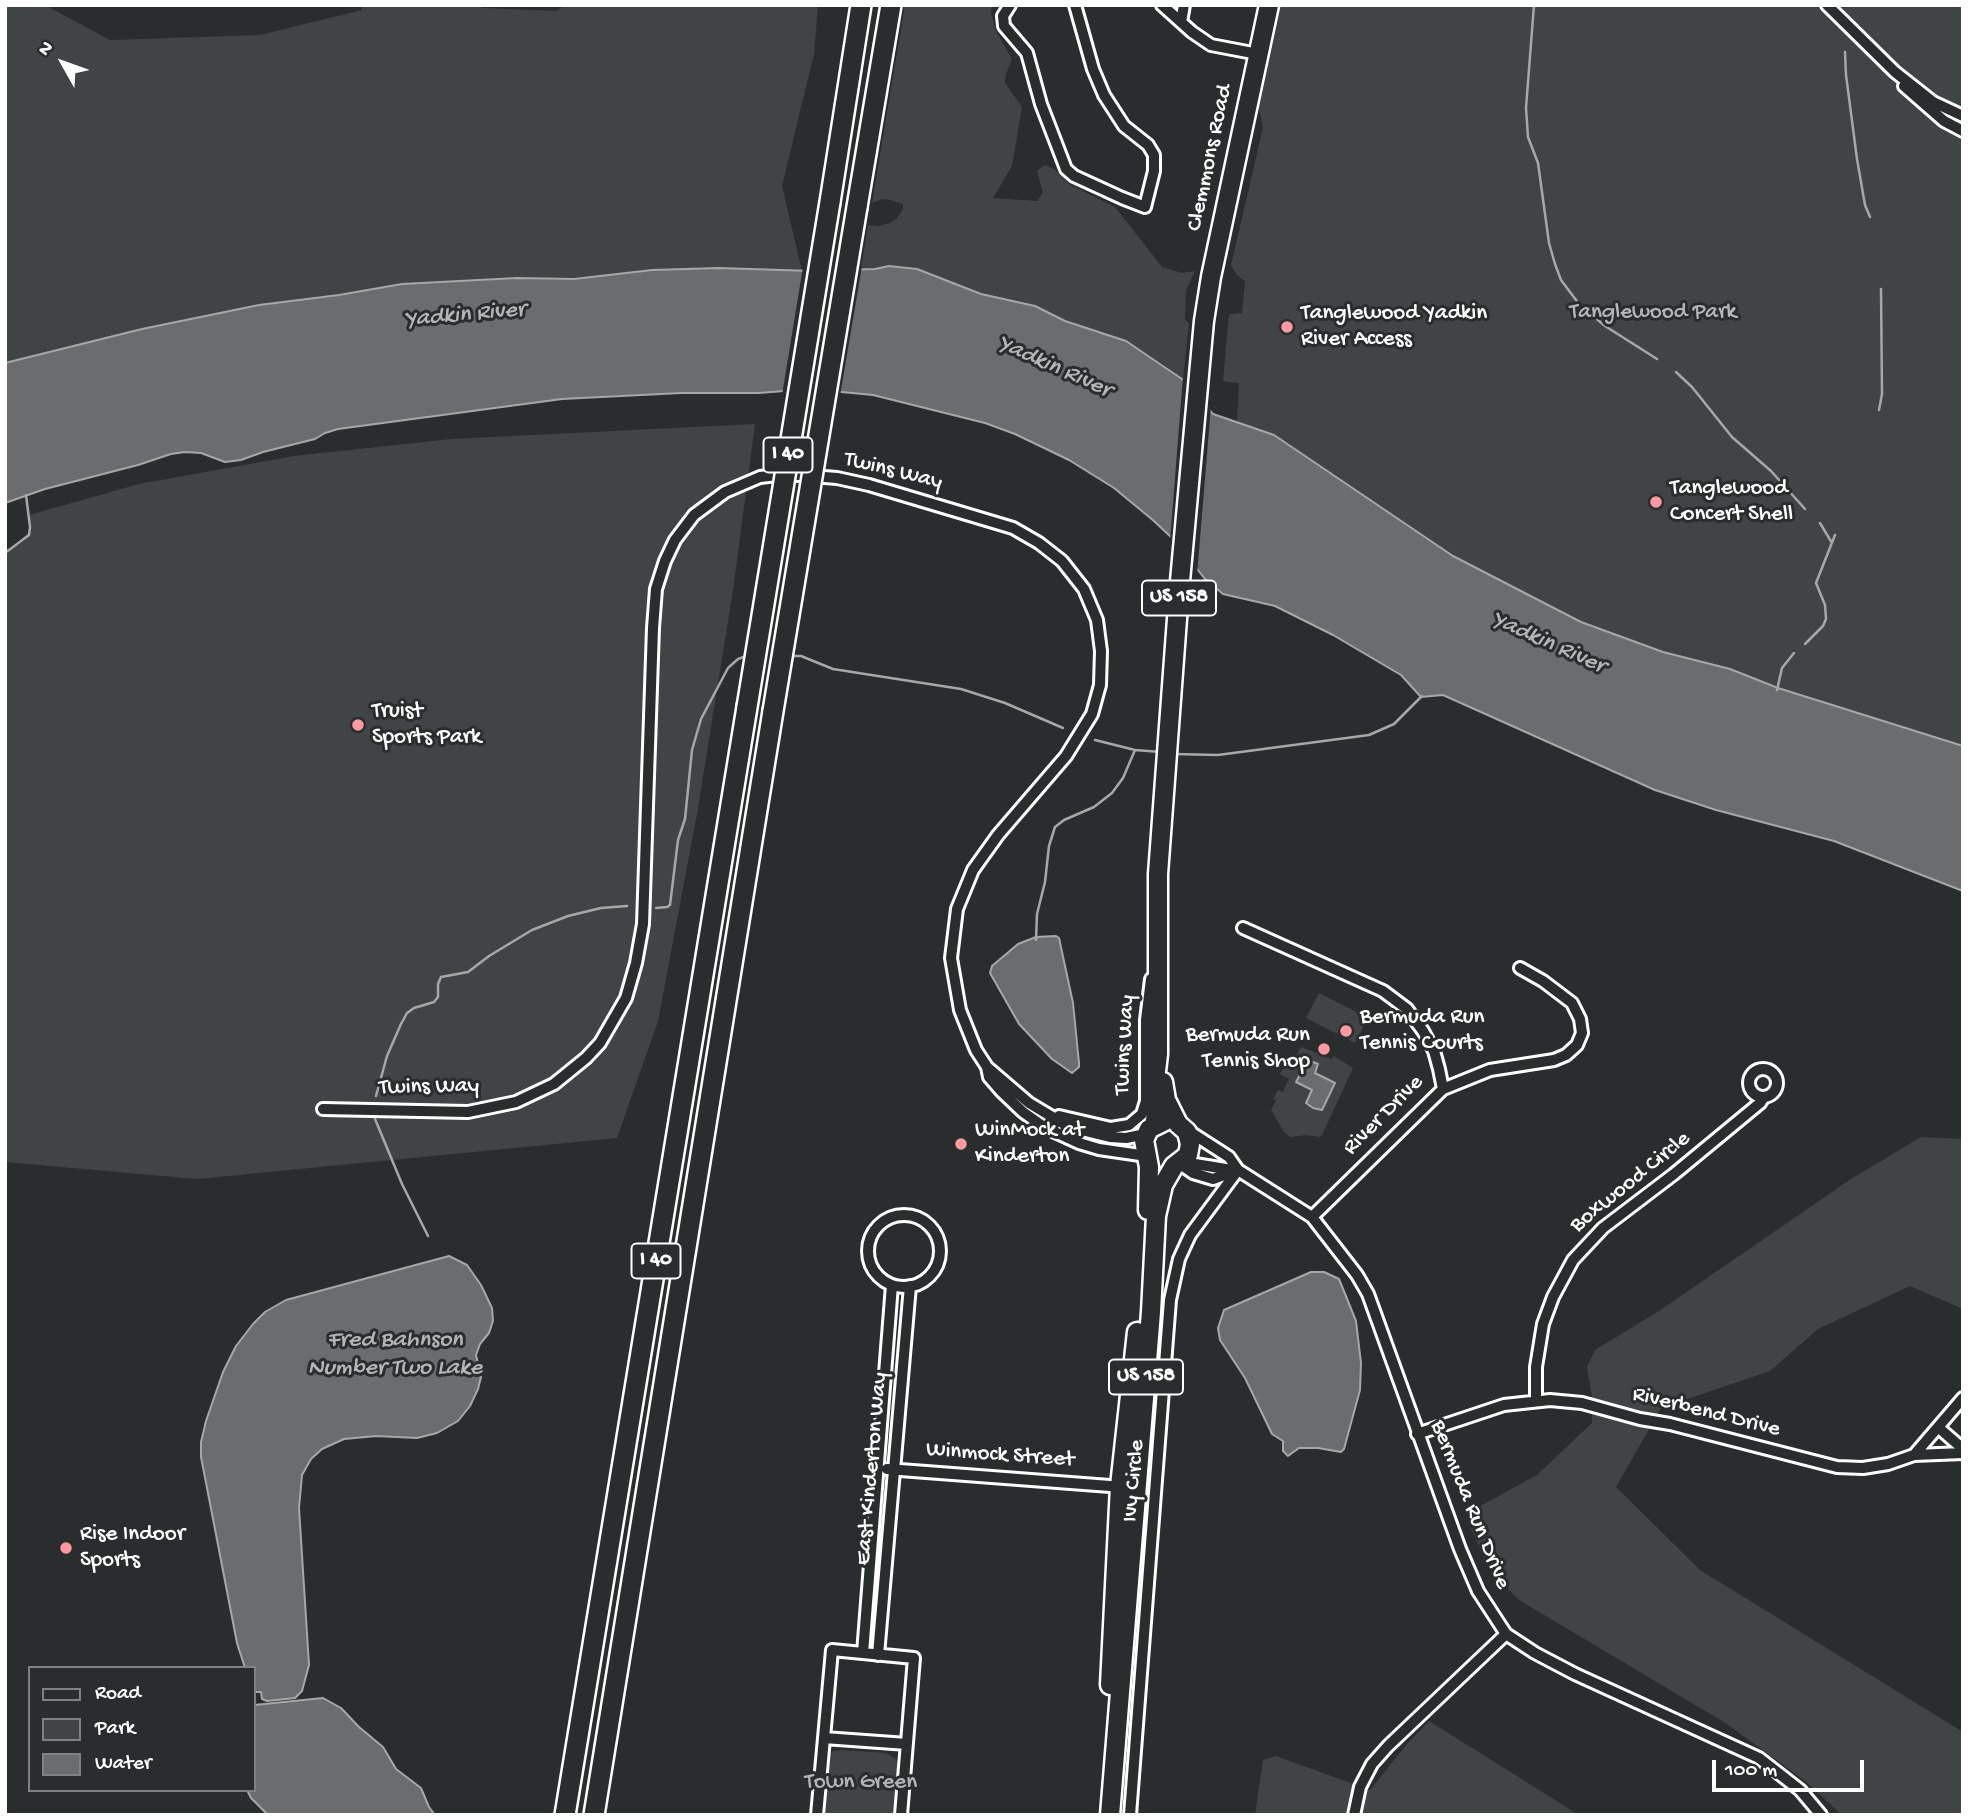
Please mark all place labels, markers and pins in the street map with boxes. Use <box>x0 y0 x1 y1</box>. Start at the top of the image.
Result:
place label: Tanglewood Yadkin River Access <box>1301 300 1487 354</box>
marker: Tanglewood Yadkin River Access <box>1279 319 1295 335</box>
place label: Tanglewood Concert Shell <box>1670 475 1793 529</box>
marker: Tanglewood Concert Shell <box>1648 494 1664 510</box>
place label: Truist Sports Park <box>372 698 481 752</box>
marker: Truist Sports Park <box>350 717 366 733</box>
place label: Bermuda Run Tennis Courts <box>1360 1004 1484 1058</box>
place label: Bermuda Run Tennis Shop <box>1186 1022 1310 1076</box>
marker: Bermuda Run Tennis Courts <box>1338 1023 1354 1039</box>
marker: Bermuda Run Tennis Shop <box>1316 1041 1332 1057</box>
place label: WinMock at Kinderton <box>975 1117 1084 1171</box>
marker: WinMock at Kinderton <box>953 1136 969 1152</box>
place label: Rise Indoor Sports <box>80 1521 185 1575</box>
marker: Rise Indoor Sports <box>58 1540 74 1556</box>

